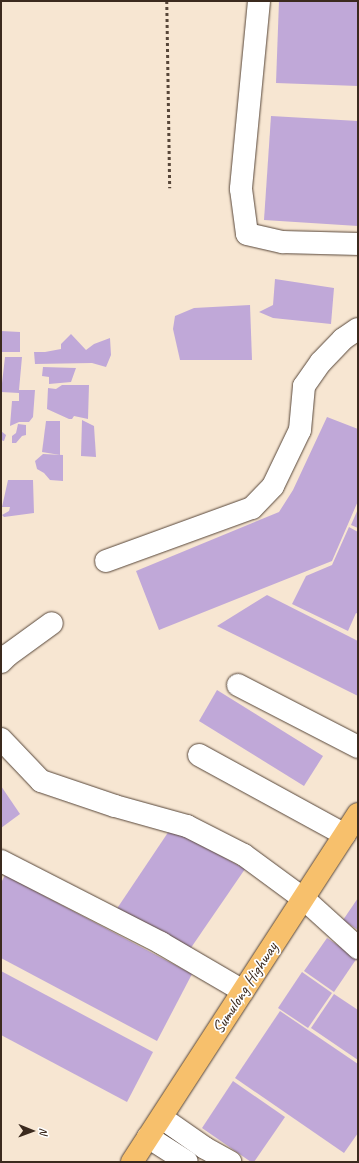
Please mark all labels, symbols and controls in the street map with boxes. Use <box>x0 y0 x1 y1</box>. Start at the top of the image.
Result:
street label: Sumulong Highway <box>208 939 282 1037</box>
north arrow <box>12 1111 52 1151</box>
text: N <box>37 1128 51 1135</box>

